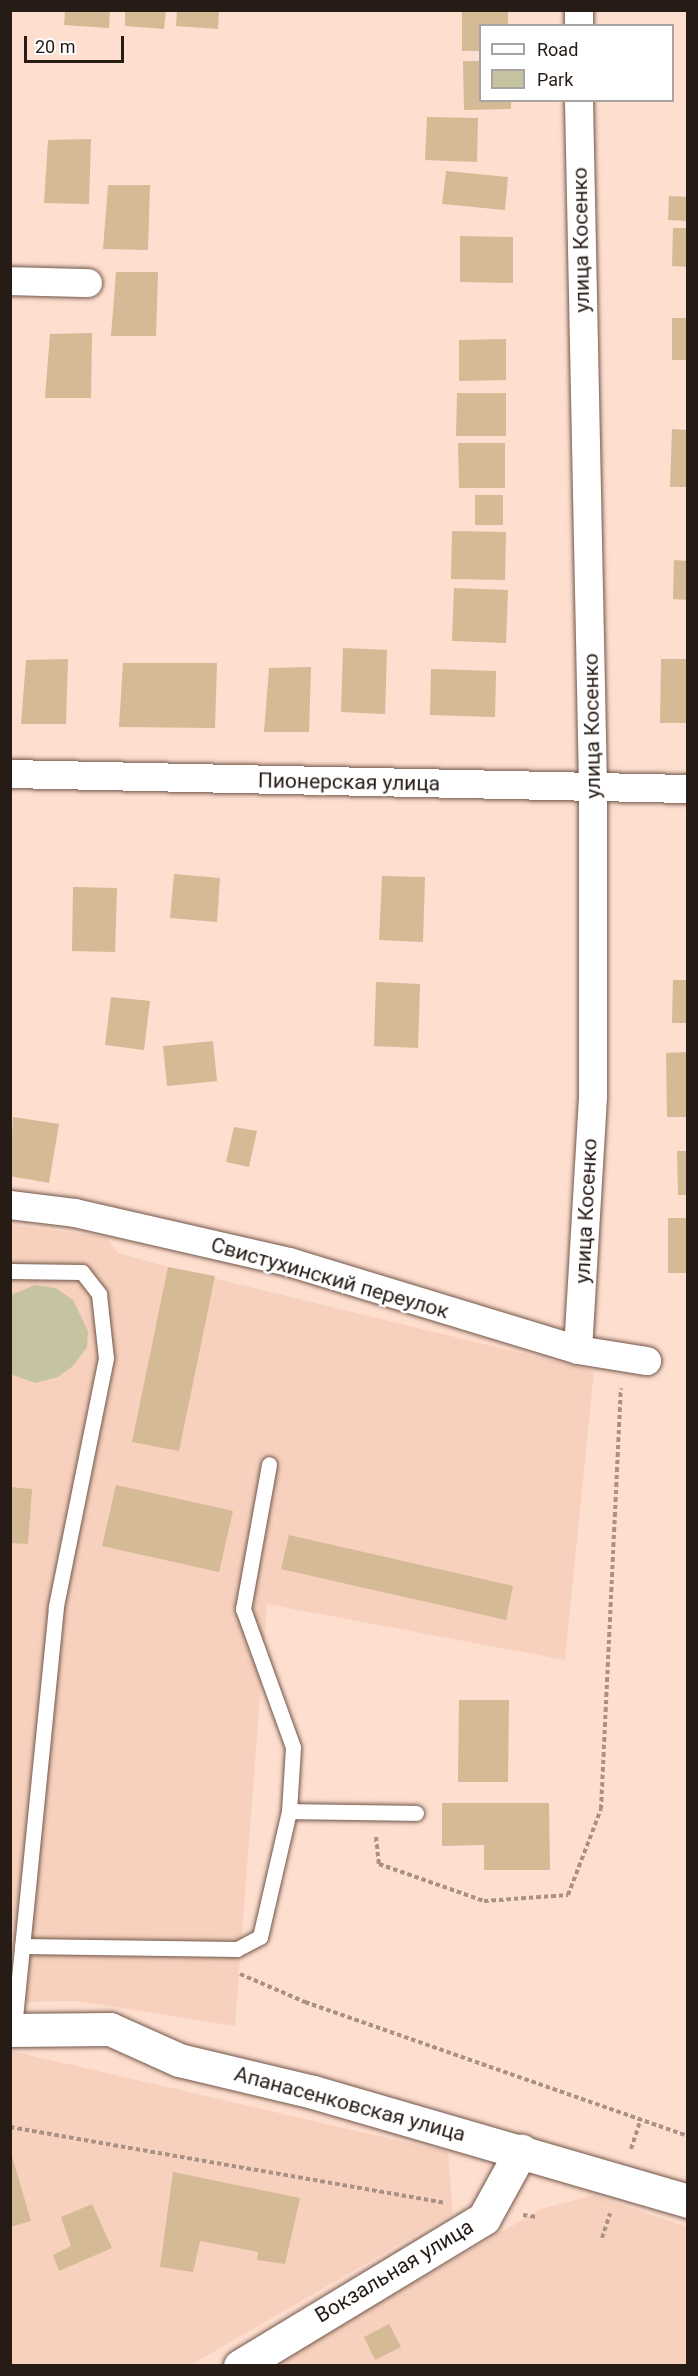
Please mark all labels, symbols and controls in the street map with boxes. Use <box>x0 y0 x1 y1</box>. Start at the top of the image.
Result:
scale bar <box>27 24 128 62</box>
legend <box>479 24 674 102</box>
text: 20 m <box>35 36 75 57</box>
text: Road <box>537 39 578 60</box>
text: Park <box>537 69 573 90</box>
street label: улица Косенко <box>567 167 595 313</box>
street label: улица Косенко <box>578 653 606 799</box>
street label: Пионерская улица <box>258 768 440 796</box>
street label: улица Косенко <box>570 1138 602 1284</box>
street label: Свистухинский переулок <box>208 1232 452 1324</box>
street label: Апанасенковская улица <box>232 2061 468 2147</box>
street label: Вокзальная улица <box>310 2214 478 2328</box>

